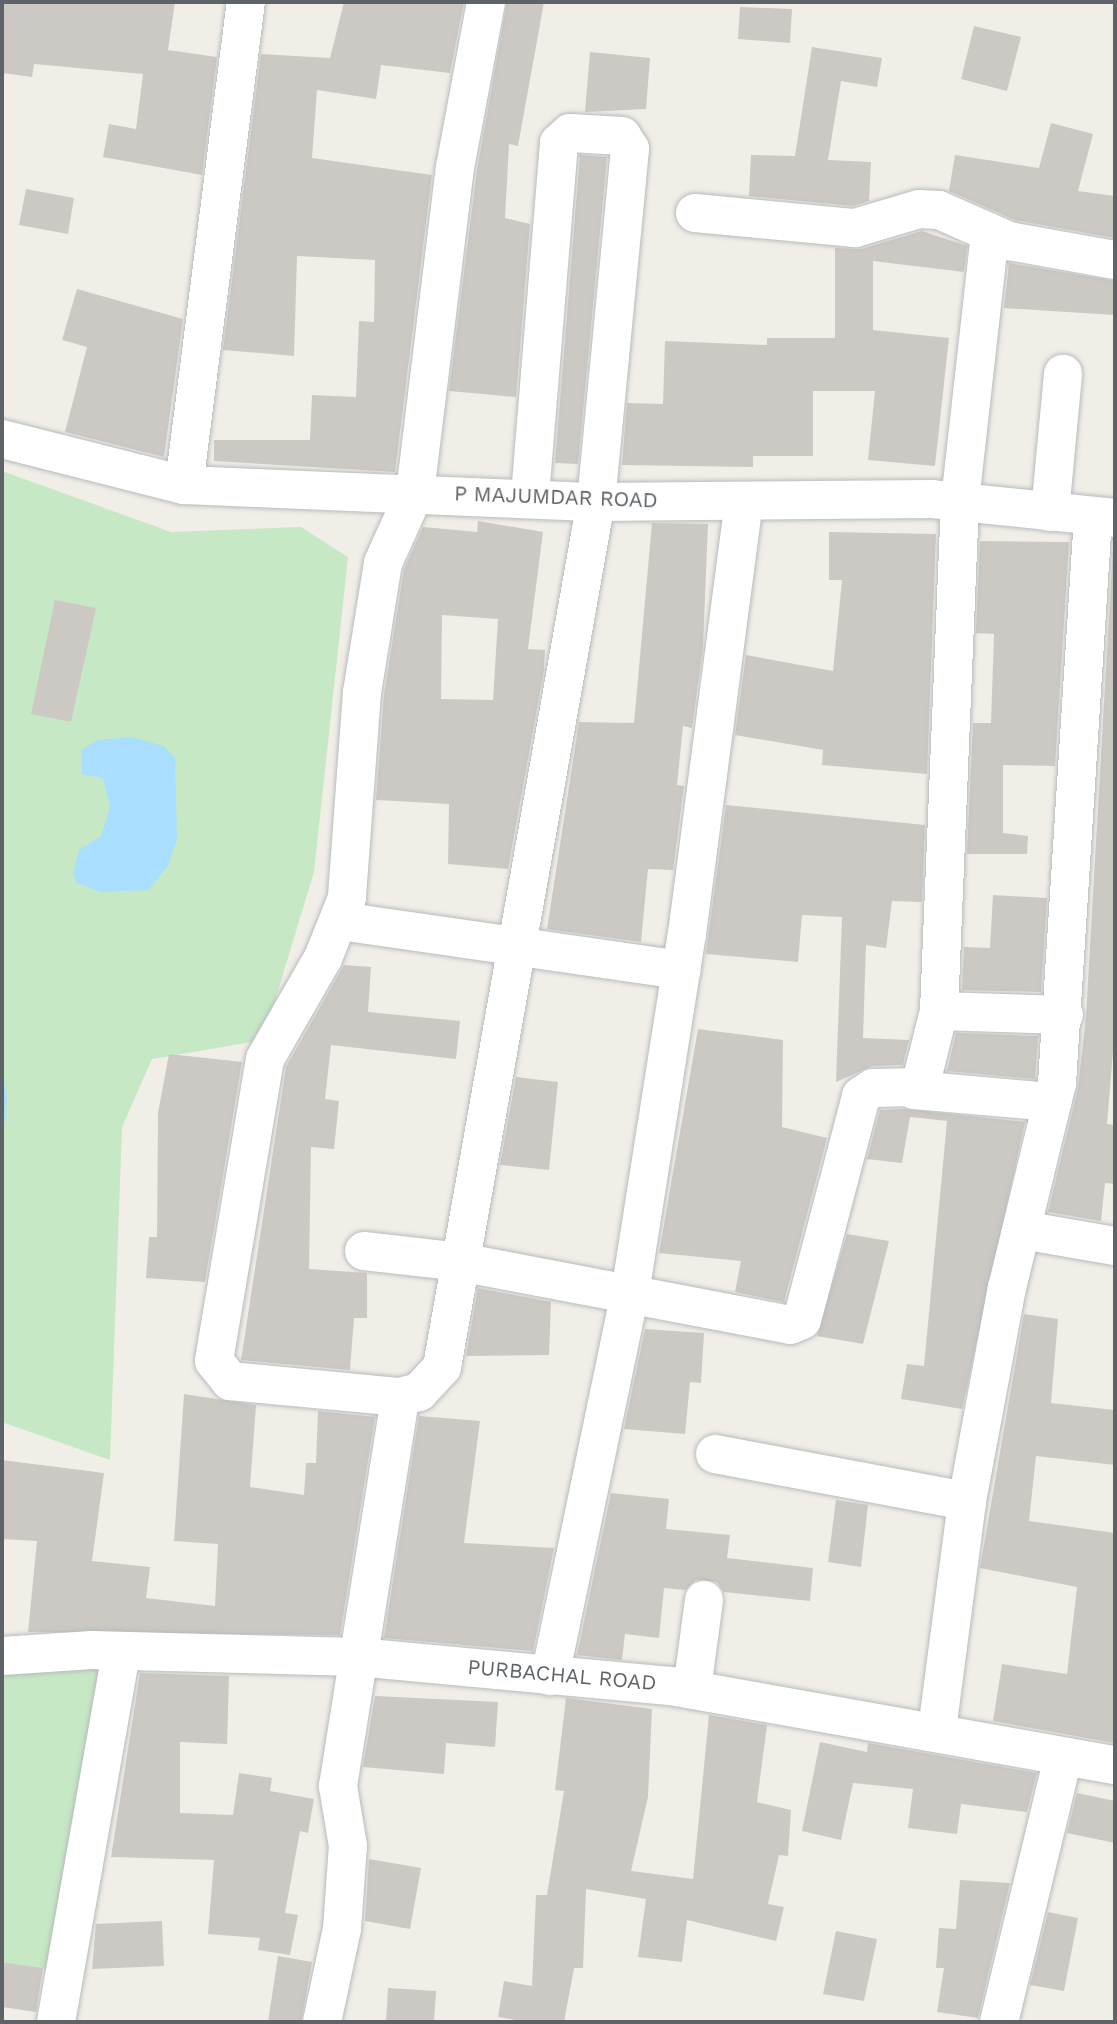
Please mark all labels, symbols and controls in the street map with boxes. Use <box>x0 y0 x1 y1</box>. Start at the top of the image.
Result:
street label: P MAJUMDAR ROAD <box>454 481 658 513</box>
street label: PURBACHAL ROAD <box>466 1654 658 1696</box>

